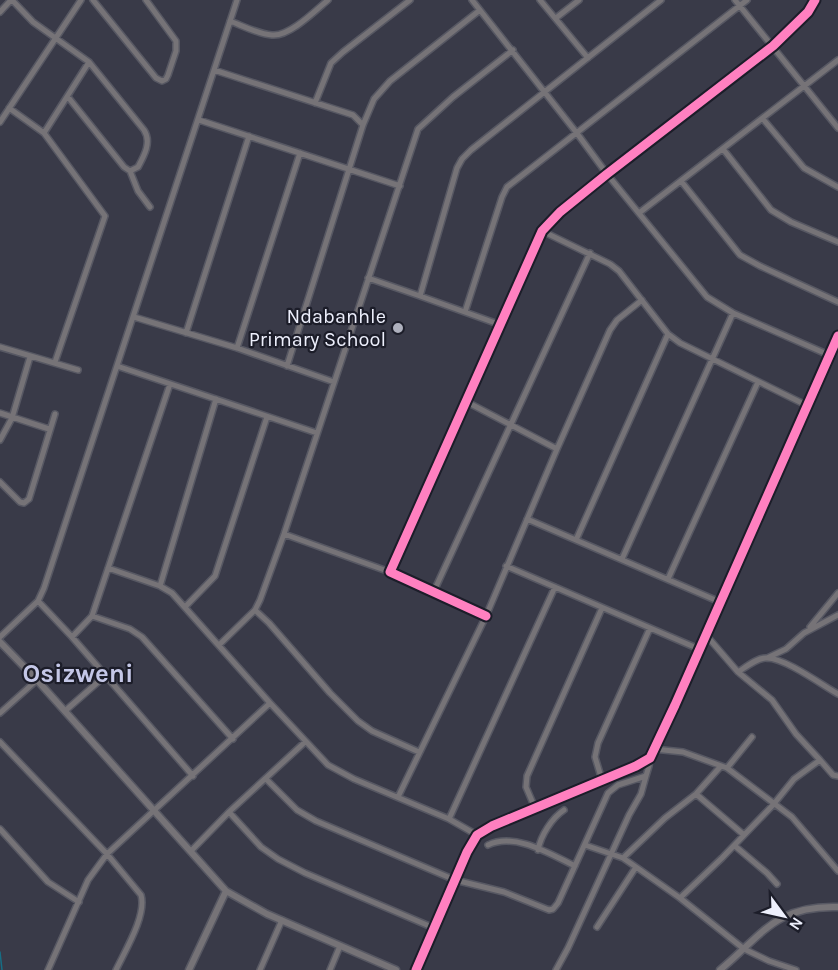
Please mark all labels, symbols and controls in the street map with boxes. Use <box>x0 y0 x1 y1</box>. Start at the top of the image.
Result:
place label: Ndabanhle Primary School <box>249 305 386 351</box>
marker: Ndabanhle Primary School <box>391 321 405 335</box>
district label: Osizweni <box>22 658 134 689</box>
north arrow <box>754 886 814 946</box>
text: N <box>785 914 807 934</box>

